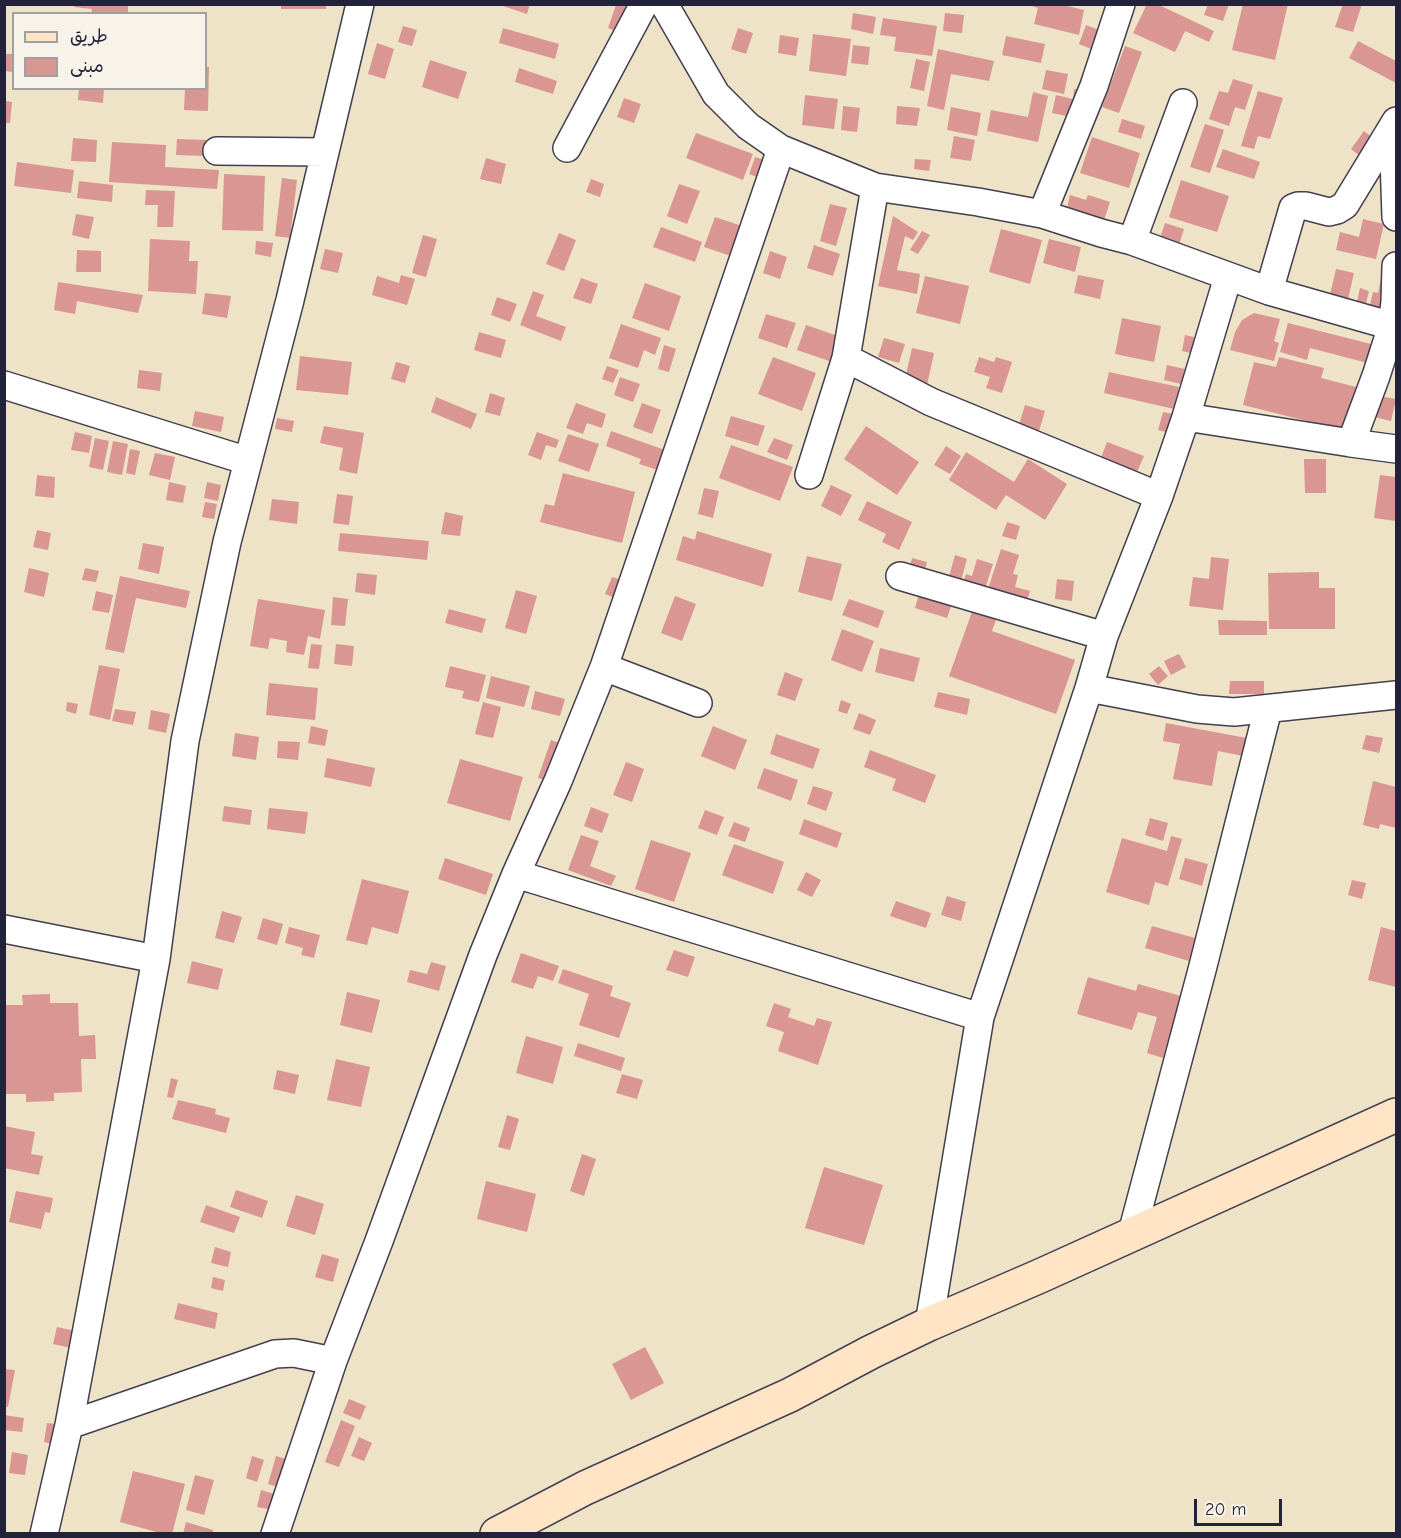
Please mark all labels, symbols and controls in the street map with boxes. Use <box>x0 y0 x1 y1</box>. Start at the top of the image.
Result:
legend <box>12 12 207 90</box>
text: طريق <box>70 26 108 47</box>
text: مبنى <box>70 56 104 77</box>
scale bar <box>1197 1487 1286 1525</box>
text: 20 m <box>1205 1499 1246 1520</box>

